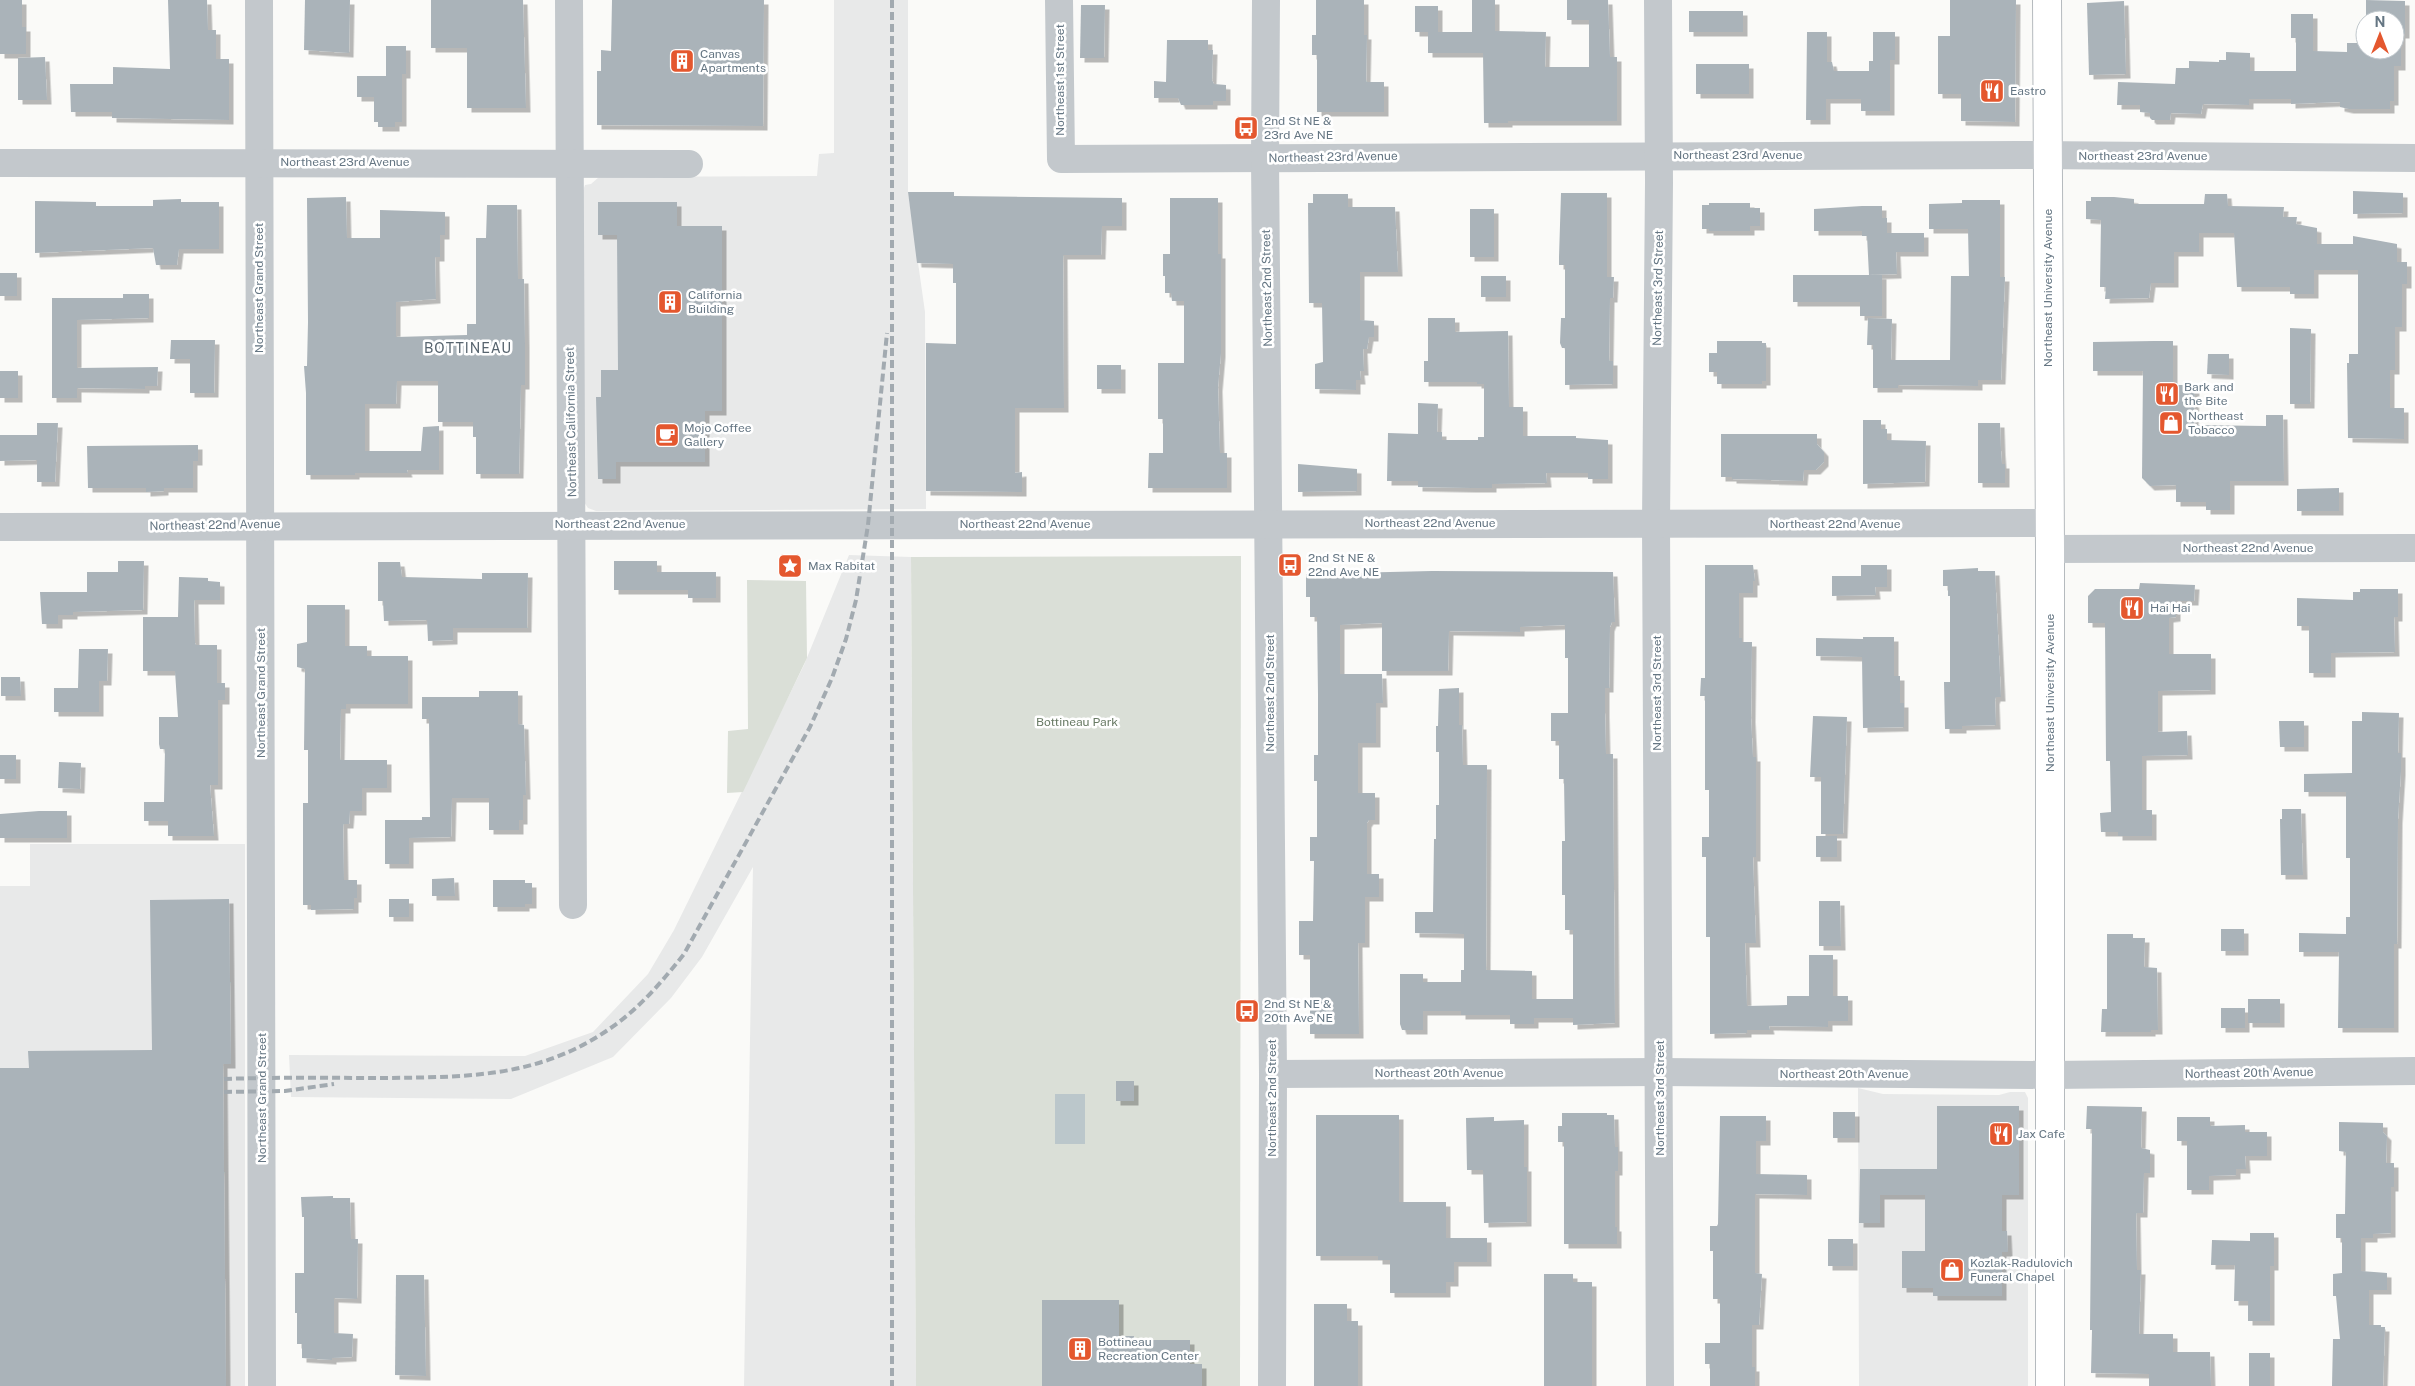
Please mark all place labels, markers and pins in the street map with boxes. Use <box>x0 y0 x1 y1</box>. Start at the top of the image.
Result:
place label: Canvas Apartments <box>700 47 766 75</box>
building icon: Canvas Apartments <box>669 48 695 74</box>
restaurant icon: Eastro <box>1979 78 2005 104</box>
place label: Eastro <box>2010 84 2046 98</box>
place label: 2nd St NE & 23rd Ave NE <box>1264 114 1333 142</box>
bus stop icon: 2nd St NE & 23rd Ave NE <box>1233 115 1259 141</box>
place label: California Building <box>688 288 742 316</box>
building icon: California Building <box>657 289 683 315</box>
place label: Bark and the Bite <box>2184 380 2234 408</box>
restaurant icon: Bark and the Bite <box>2154 381 2180 407</box>
place label: Northeast Tobacco <box>2188 409 2244 437</box>
shop icon: Northeast Tobacco <box>2158 410 2184 436</box>
place label: Mojo Coffee Gallery <box>684 421 752 449</box>
cafe icon: Mojo Coffee Gallery <box>654 422 680 448</box>
place label: 2nd St NE & 22nd Ave NE <box>1308 551 1379 579</box>
bus stop icon: 2nd St NE & 22nd Ave NE <box>1277 552 1303 578</box>
place icon: Max Rabitat <box>777 553 803 579</box>
place label: Max Rabitat <box>808 559 876 573</box>
restaurant icon: Hai Hai <box>2119 595 2145 621</box>
place label: Hai Hai <box>2150 601 2190 615</box>
place label: 2nd St NE & 20th Ave NE <box>1264 997 1333 1025</box>
bus stop icon: 2nd St NE & 20th Ave NE <box>1234 998 1260 1024</box>
restaurant icon: Jax Cafe <box>1988 1121 2014 1147</box>
place label: Jax Cafe <box>2018 1127 2065 1141</box>
place label: Kozlak-Radulovich Funeral Chapel <box>1970 1256 2073 1284</box>
shop icon: Kozlak-Radulovich Funeral Chapel <box>1939 1257 1965 1283</box>
place label: Bottineau Recreation Center <box>1098 1335 1199 1363</box>
building icon: Bottineau Recreation Center <box>1067 1336 1093 1362</box>

